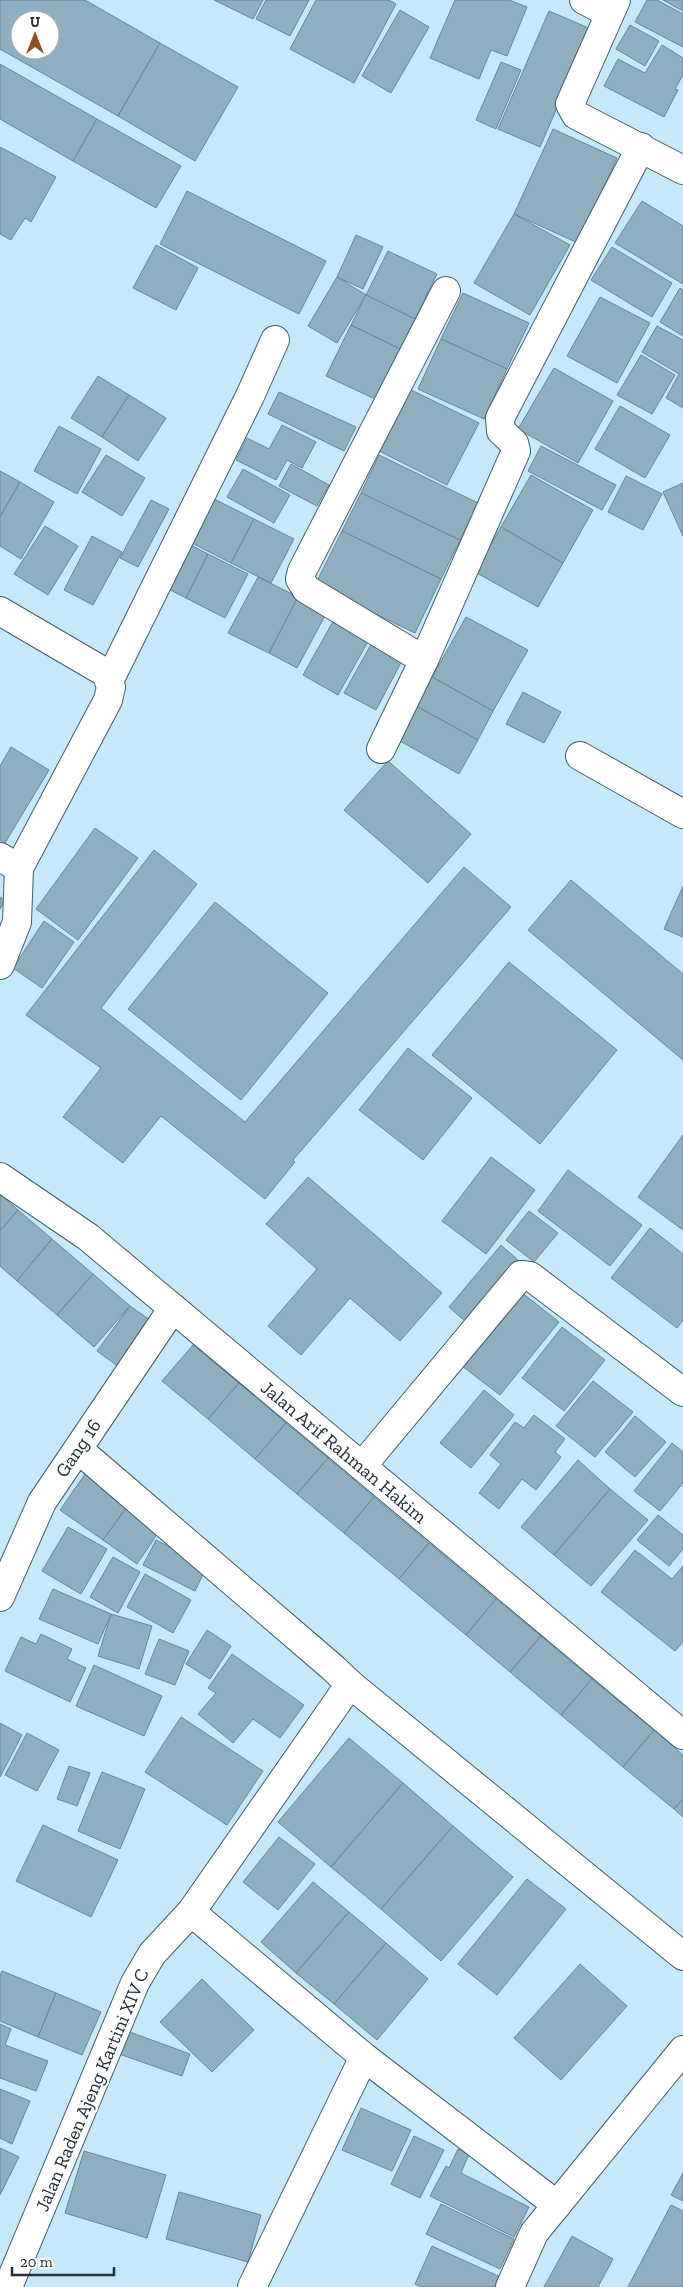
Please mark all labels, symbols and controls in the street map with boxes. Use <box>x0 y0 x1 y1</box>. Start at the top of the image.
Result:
north arrow <box>10 10 60 60</box>
text: U <box>30 14 40 31</box>
street label: Jalan Arif Rahman Hakim <box>256 1376 432 1529</box>
street label: Gang 16 <box>50 1414 106 1482</box>
street label: Jalan Raden Ajeng Kartini XIV C <box>30 1965 154 2215</box>
scale bar <box>12 2244 115 2276</box>
text: 20 m <box>20 2253 53 2271</box>

